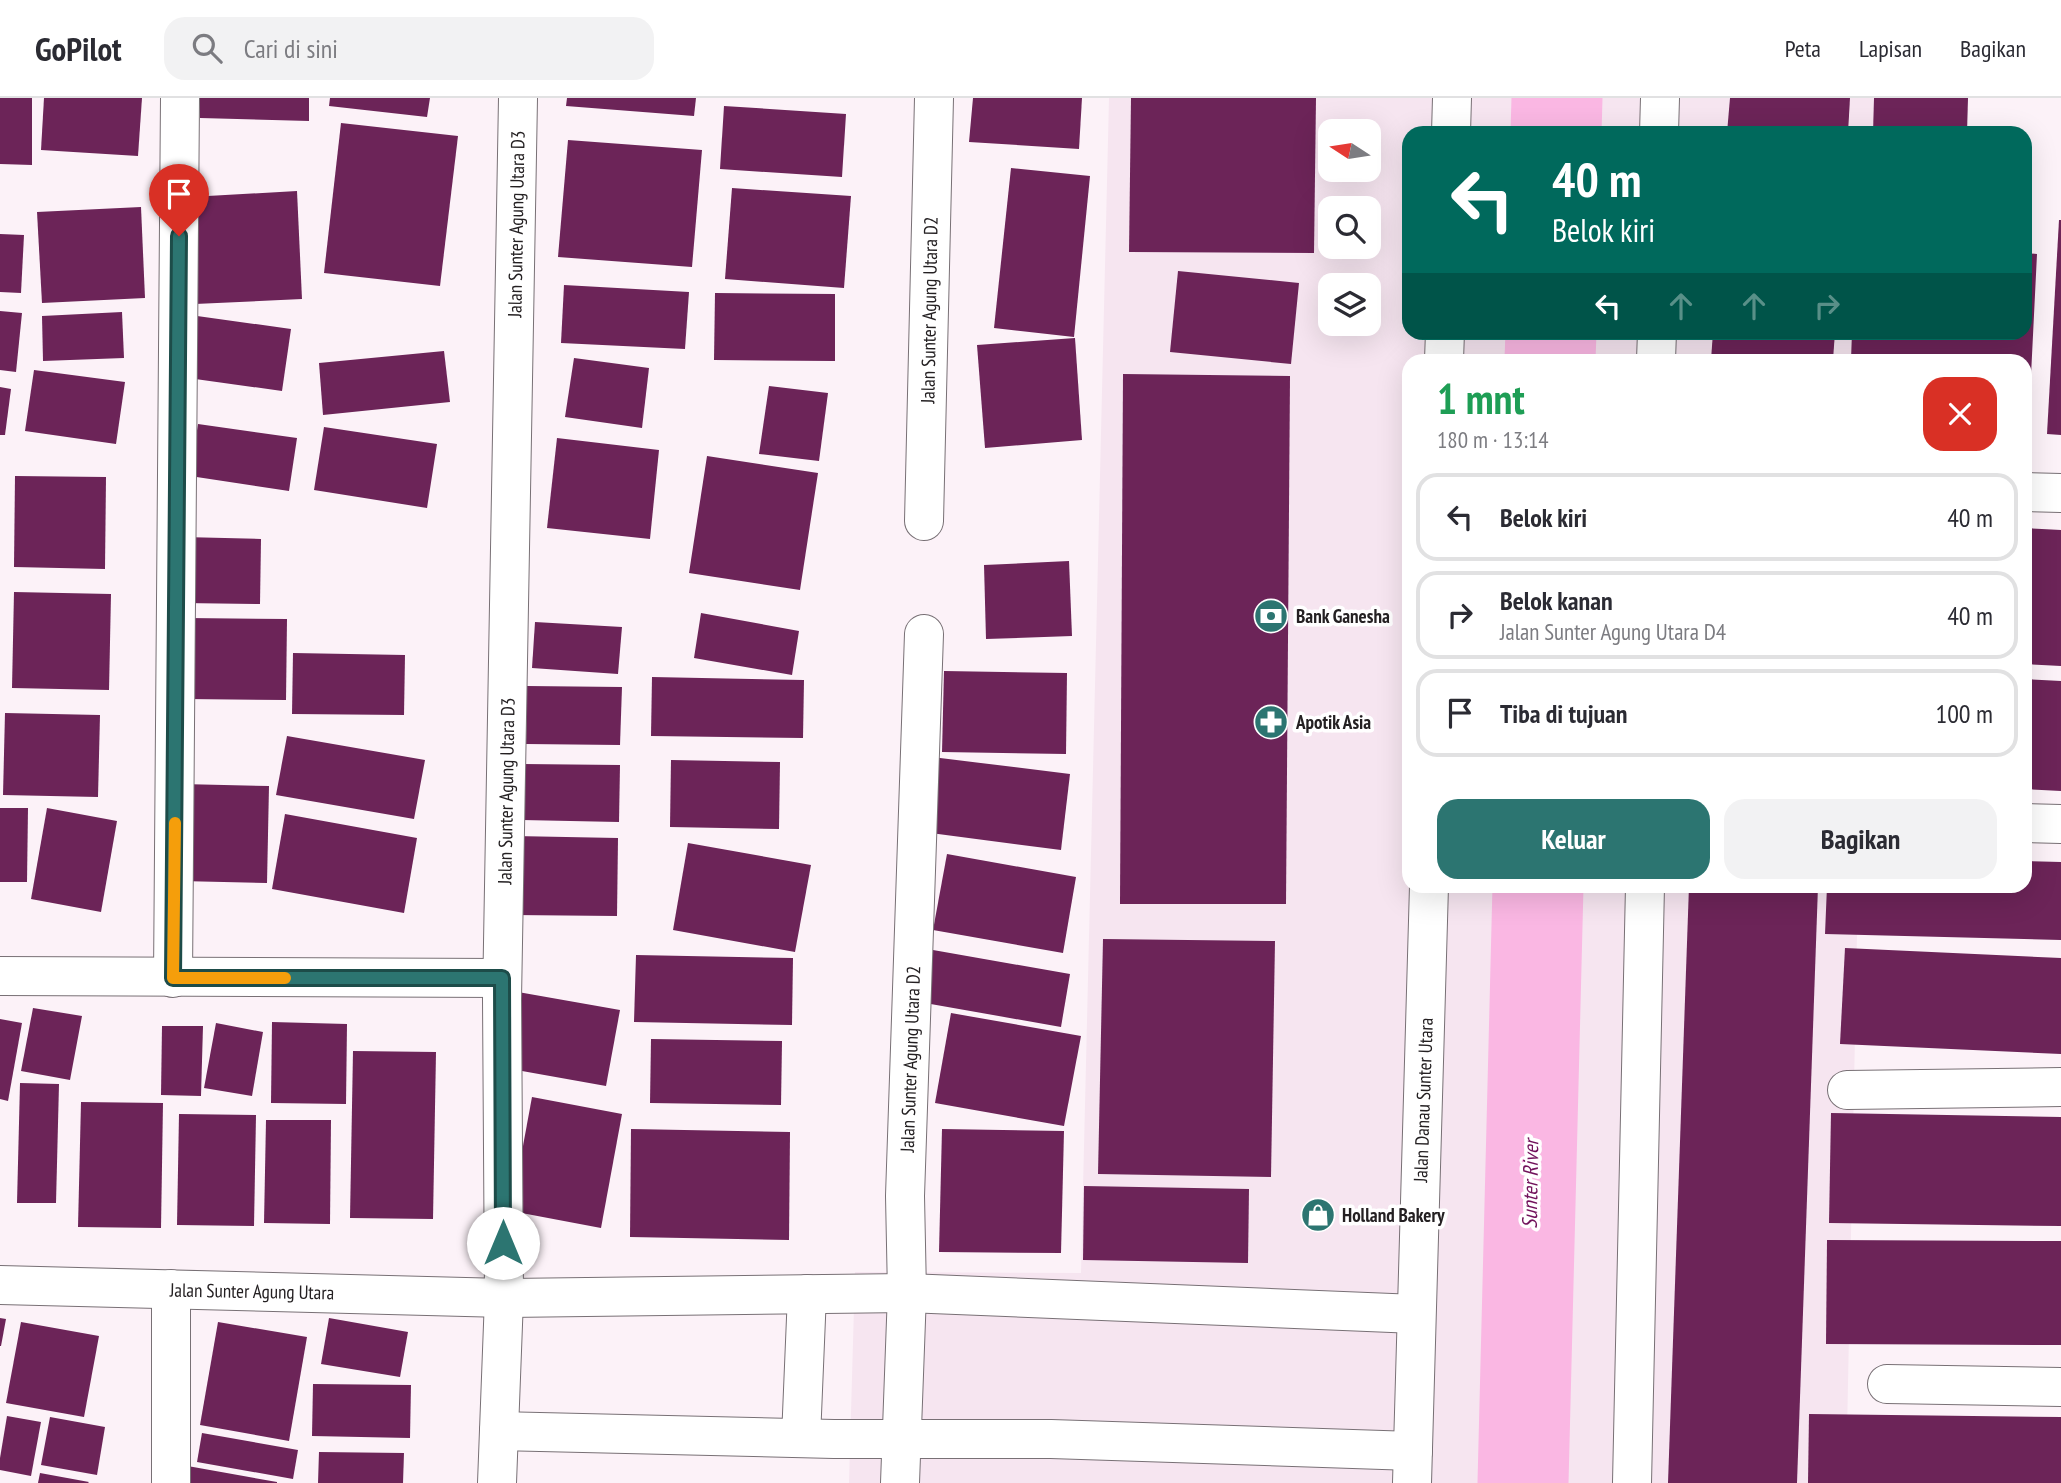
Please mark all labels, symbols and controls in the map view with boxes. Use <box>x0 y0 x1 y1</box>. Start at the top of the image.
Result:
search box <box>164 17 654 80</box>
text: GoPilot <box>35 27 122 70</box>
icon: search <box>188 29 226 67</box>
text: Cari di sini <box>244 32 338 65</box>
text: Peta <box>1785 33 1821 64</box>
text: Lapisan <box>1859 33 1922 64</box>
text: Bagikan <box>1960 33 2026 64</box>
north arrow <box>1318 119 1381 182</box>
map controls <box>1318 119 1381 336</box>
street label: Jalan Sunter Agung Utara D3 <box>502 130 530 319</box>
text: 40 m <box>1552 147 1641 211</box>
icon: left <box>1437 154 1528 245</box>
pin <box>149 164 209 236</box>
icon: arrive <box>160 175 198 213</box>
button: search <box>1318 196 1381 259</box>
text: Belok kiri <box>1552 209 1655 251</box>
street label: Jalan Sunter Agung Utara D2 <box>915 216 943 405</box>
button: layers <box>1318 273 1381 336</box>
icon: left <box>1589 287 1627 325</box>
icon: ahead <box>1662 287 1700 325</box>
icon: ahead <box>1735 287 1773 325</box>
icon: right <box>1808 287 1846 325</box>
text: 1 mnt <box>1437 371 1525 426</box>
button: close <box>1923 377 1997 451</box>
text: 180 m · 13:14 <box>1437 425 1549 454</box>
icon: left <box>1441 498 1479 536</box>
text: Belok kiri <box>1500 501 1587 534</box>
text: 40 m <box>1947 501 1993 534</box>
text: Belok kanan <box>1500 584 1613 617</box>
icon: right <box>1441 596 1479 634</box>
bank icon: Bank Ganesha <box>1252 597 1290 635</box>
text: 40 m <box>1947 599 1993 632</box>
place label: Bank Ganesha <box>1296 604 1390 628</box>
text: Jalan Sunter Agung Utara D4 <box>1500 617 1726 646</box>
icon: arrive <box>1441 694 1479 732</box>
street label: Jalan Sunter Agung Utara D3 <box>492 697 520 886</box>
text: Tiba di tujuan <box>1500 697 1628 730</box>
text: 100 m <box>1935 697 1993 730</box>
pharmacy icon: Apotik Asia <box>1252 703 1290 741</box>
place label: Apotik Asia <box>1295 710 1371 734</box>
button: Keluar <box>1437 799 1710 879</box>
button: Bagikan <box>1724 799 1997 879</box>
street label: Jalan Sunter Agung Utara D2 <box>895 965 925 1154</box>
street label: Jalan Danau Sunter Utara <box>1408 1017 1438 1184</box>
water label: Sunter River <box>1516 1136 1544 1229</box>
shop icon: Holland Bakery <box>1299 1196 1337 1234</box>
place label: Holland Bakery <box>1342 1203 1445 1227</box>
position arrow <box>466 1206 540 1280</box>
street label: Jalan Sunter Agung Utara <box>169 1278 334 1304</box>

